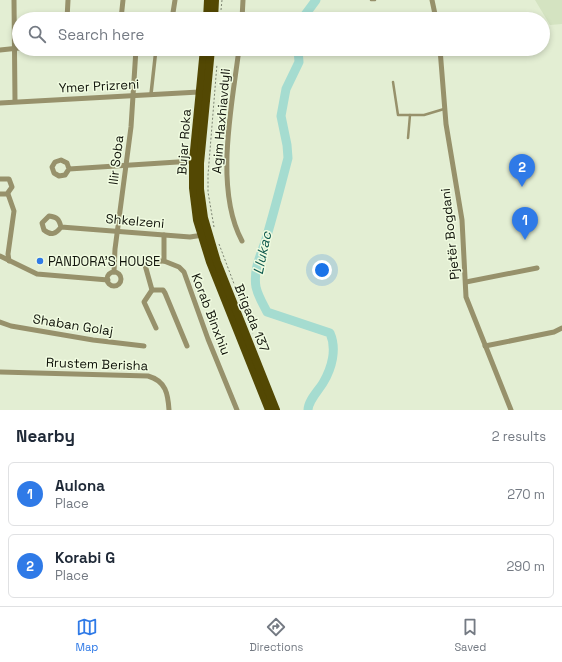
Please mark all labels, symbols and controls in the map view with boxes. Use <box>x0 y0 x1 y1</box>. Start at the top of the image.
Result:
search box <box>12 12 550 56</box>
icon: search <box>26 23 48 45</box>
text: Search here <box>58 25 144 44</box>
street label: Agim Haxhiavdyli <box>208 68 234 174</box>
street label: Ymer Prizreni <box>58 75 140 97</box>
street label: Bujar Roka <box>173 108 195 176</box>
street label: Ilir Soba <box>105 134 128 186</box>
pin: 2 <box>509 154 535 187</box>
street label: Pjetër Bogdani <box>437 187 463 281</box>
pin: 1 <box>512 207 538 240</box>
street label: Shkelzeni <box>105 210 165 232</box>
water label: Llukac <box>249 229 275 276</box>
place label: PANDORA'S HOUSE <box>48 253 160 270</box>
marker: PANDORA'S HOUSE <box>35 256 45 266</box>
your location <box>312 260 332 280</box>
street label: Korab Binxhiu <box>188 271 234 357</box>
street label: Brigada 137 <box>231 281 273 355</box>
street label: Shaban Golaj <box>32 310 114 340</box>
street label: Rrustem Berisha <box>46 354 149 374</box>
text: Nearby <box>16 425 75 447</box>
text: 2 results <box>492 428 546 445</box>
text: Aulona <box>55 476 105 495</box>
text: 1 <box>27 486 33 503</box>
text: 270 m <box>507 486 545 503</box>
text: Place <box>55 495 89 512</box>
text: Korabi G <box>55 548 115 567</box>
text: 2 <box>26 558 34 575</box>
text: 290 m <box>506 558 545 575</box>
text: Place <box>55 567 89 584</box>
tab: Map <box>76 616 98 654</box>
tab: Directions <box>249 616 303 654</box>
tab: Saved <box>454 616 486 654</box>

